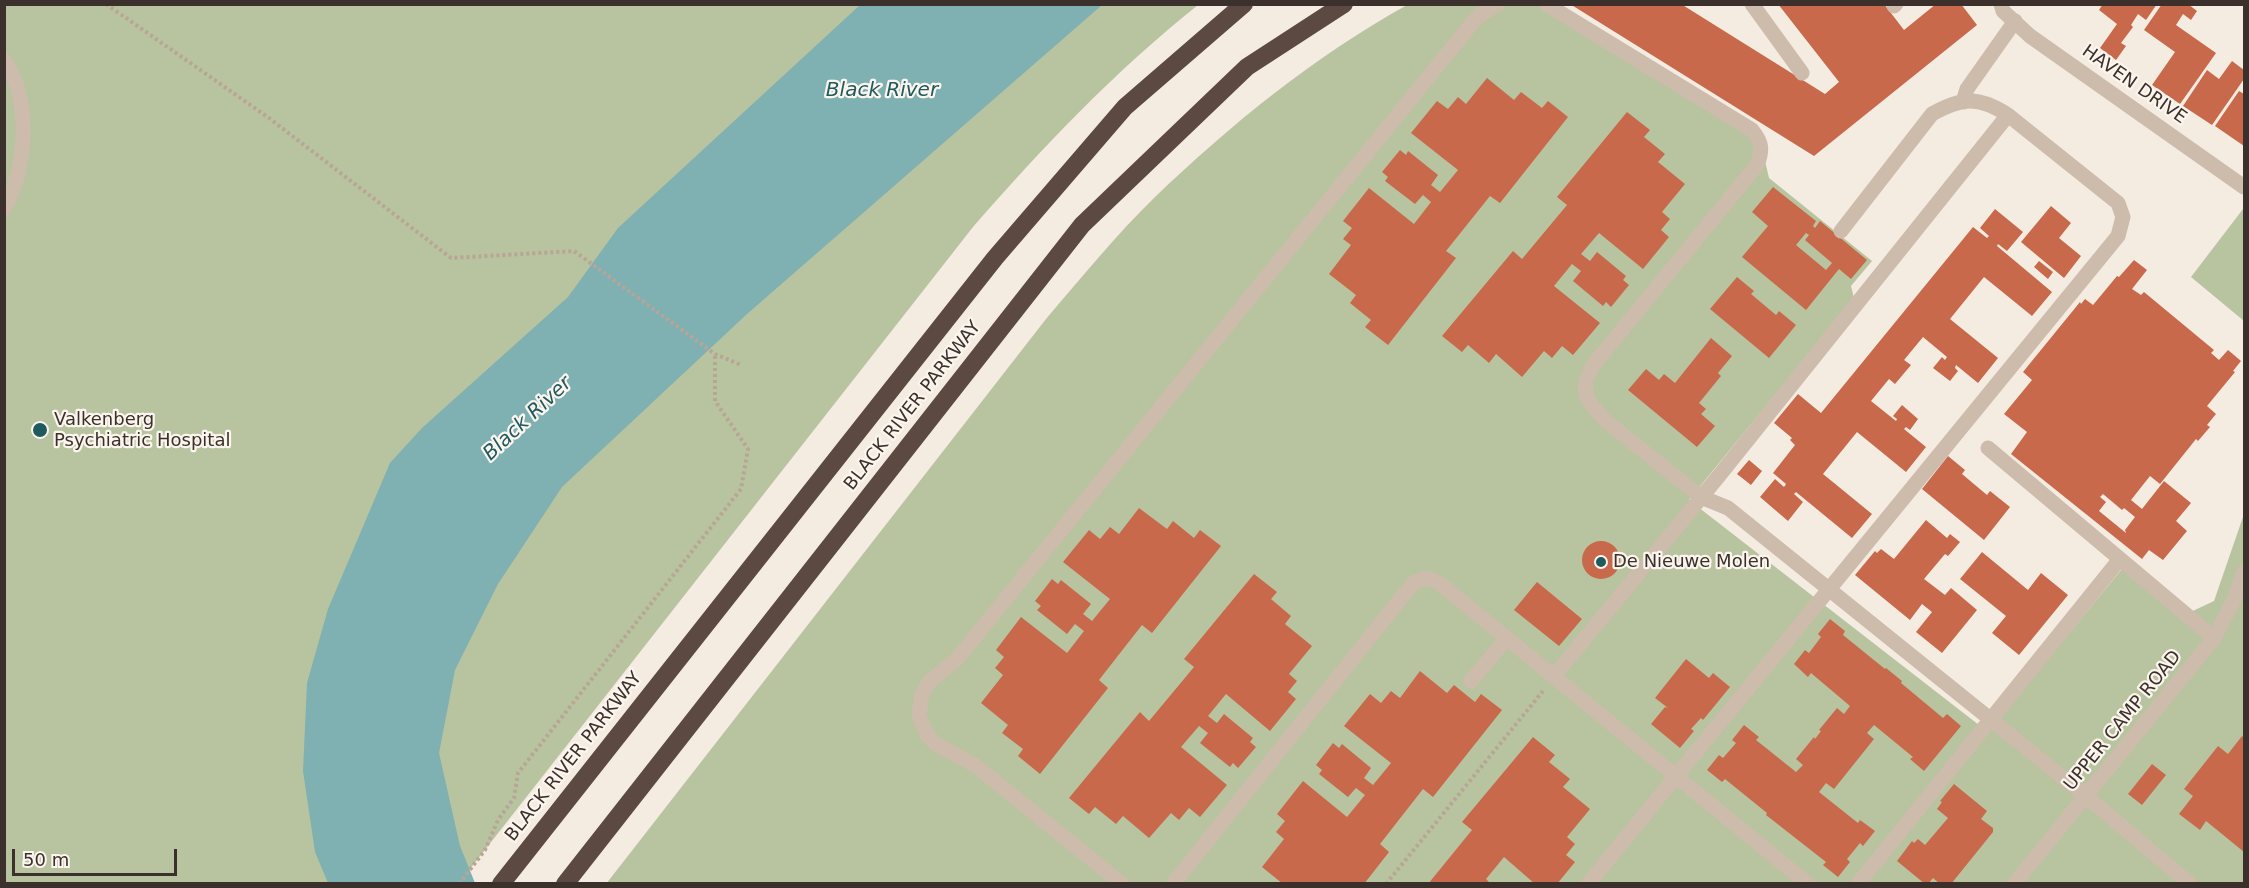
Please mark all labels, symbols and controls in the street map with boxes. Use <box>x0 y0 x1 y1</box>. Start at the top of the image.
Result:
street label: HAVEN DRIVE <box>2077 41 2191 129</box>
water label: Black River <box>826 79 938 103</box>
street label: BLACK RIVER PARKWAY <box>840 317 986 495</box>
water label: Black River <box>479 372 577 466</box>
place label: Valkenberg Psychiatric Hospital <box>54 409 230 452</box>
marker: Valkenberg Psychiatric Hospital <box>31 421 49 439</box>
place label: De Nieuwe Molen <box>1613 551 1770 573</box>
marker: De Nieuwe Molen <box>1594 555 1608 569</box>
street label: UPPER CAMP ROAD <box>2060 647 2186 795</box>
street label: BLACK RIVER PARKWAY <box>501 668 647 846</box>
scale bar <box>15 837 180 875</box>
text: 50 m <box>23 849 69 870</box>

